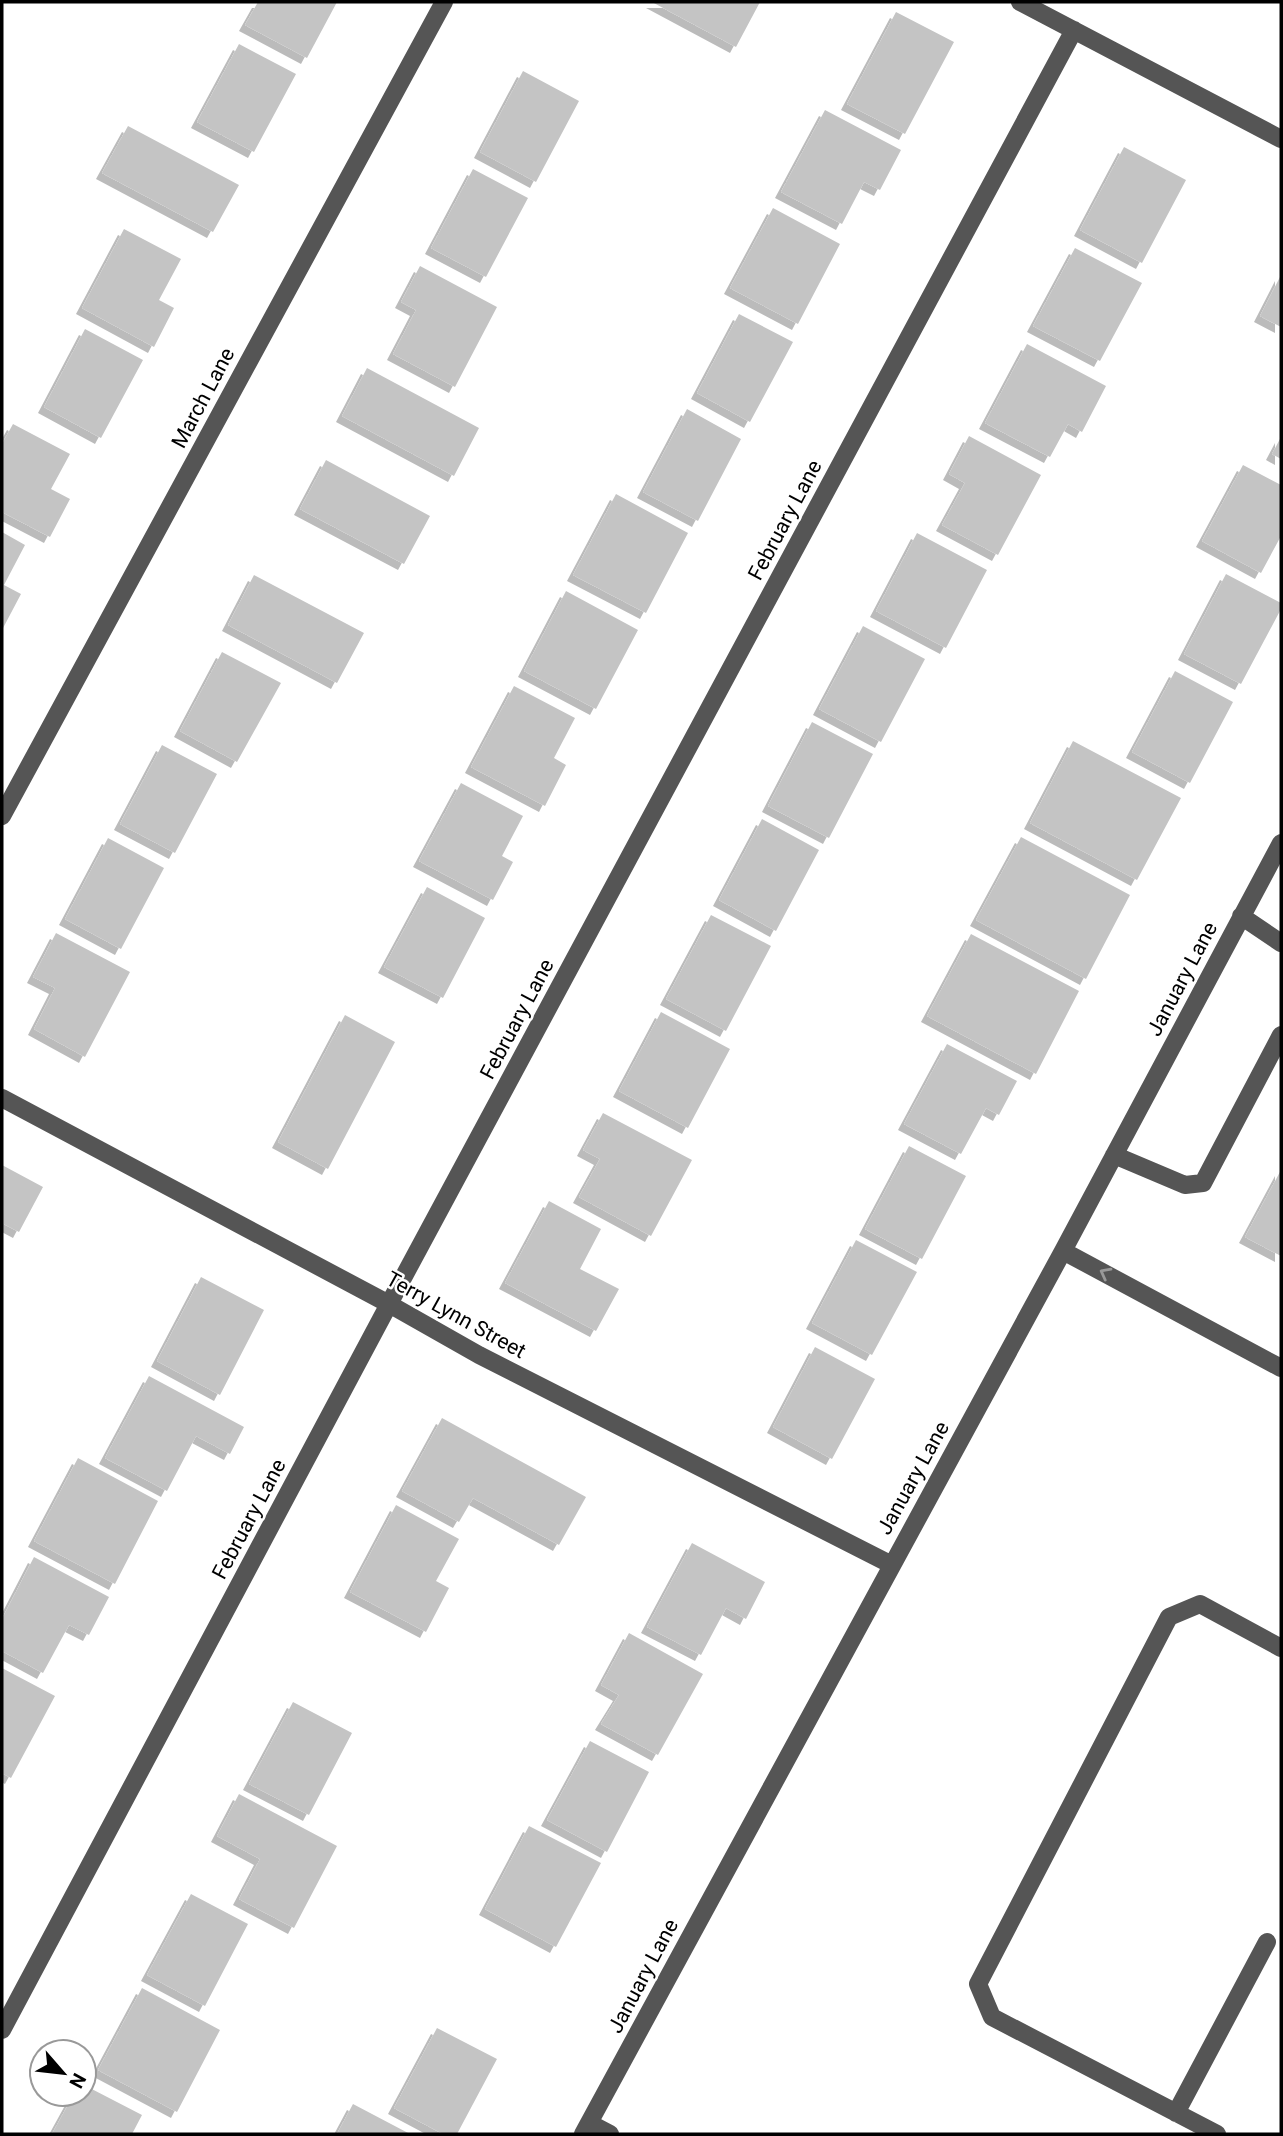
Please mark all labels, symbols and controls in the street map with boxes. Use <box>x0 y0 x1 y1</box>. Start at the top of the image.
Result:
street label: March Lane <box>167 344 239 452</box>
street label: February Lane <box>743 456 827 584</box>
street label: January Lane <box>1142 918 1222 1040</box>
street label: February Lane <box>475 955 559 1083</box>
street label: Terry Lynn Street <box>382 1267 530 1363</box>
one-way arrow <box>1100 1268 1112 1281</box>
street label: January Lane <box>872 1417 954 1539</box>
street label: February Lane <box>207 1455 291 1583</box>
street label: January Lane <box>603 1915 683 2037</box>
north arrow <box>28 2038 98 2108</box>
text: N <box>64 2069 91 2092</box>

